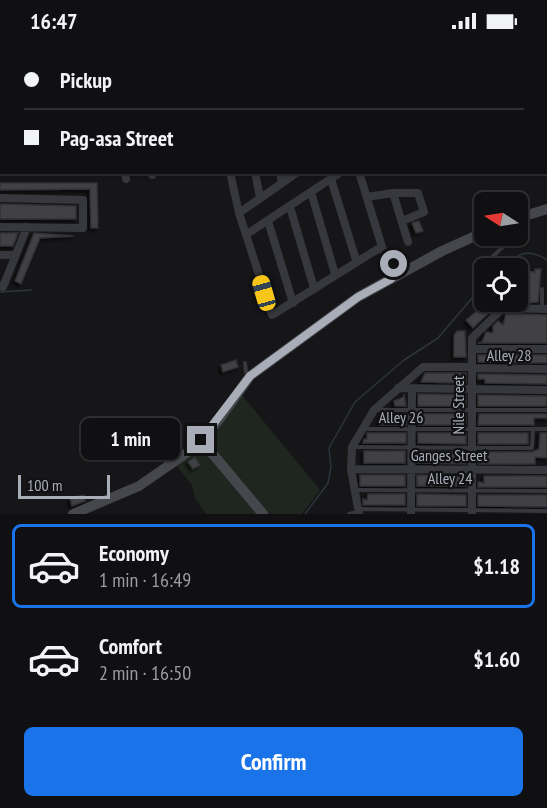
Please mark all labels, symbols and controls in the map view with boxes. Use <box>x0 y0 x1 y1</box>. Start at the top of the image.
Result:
text: 16:47 <box>30 7 78 35</box>
text: Pickup <box>60 66 112 94</box>
text: Pag-asa Street <box>60 124 174 152</box>
north arrow <box>474 192 528 246</box>
map controls <box>474 192 528 312</box>
route start <box>380 250 407 277</box>
button: locate <box>474 258 528 312</box>
car <box>250 273 278 313</box>
street label: Alley 28 <box>487 345 531 365</box>
street label: Nile Street <box>448 375 468 434</box>
street label: Alley 26 <box>379 407 423 427</box>
callout: 1 min <box>81 419 180 461</box>
text: 1 min <box>110 426 151 452</box>
route end <box>187 426 214 453</box>
street label: Ganges Street <box>411 445 488 465</box>
street label: Alley 24 <box>428 468 472 488</box>
scale bar <box>18 472 110 499</box>
text: 100 m <box>27 475 62 495</box>
icon: car <box>27 539 81 593</box>
text: Economy <box>99 539 169 567</box>
text: $1.18 <box>473 552 520 580</box>
text: 1 min · 16:49 <box>99 567 191 593</box>
icon: car <box>27 632 81 686</box>
text: Comfort <box>99 632 162 660</box>
text: $1.60 <box>473 645 520 673</box>
text: 2 min · 16:50 <box>99 660 191 686</box>
button: Confirm <box>24 727 523 796</box>

